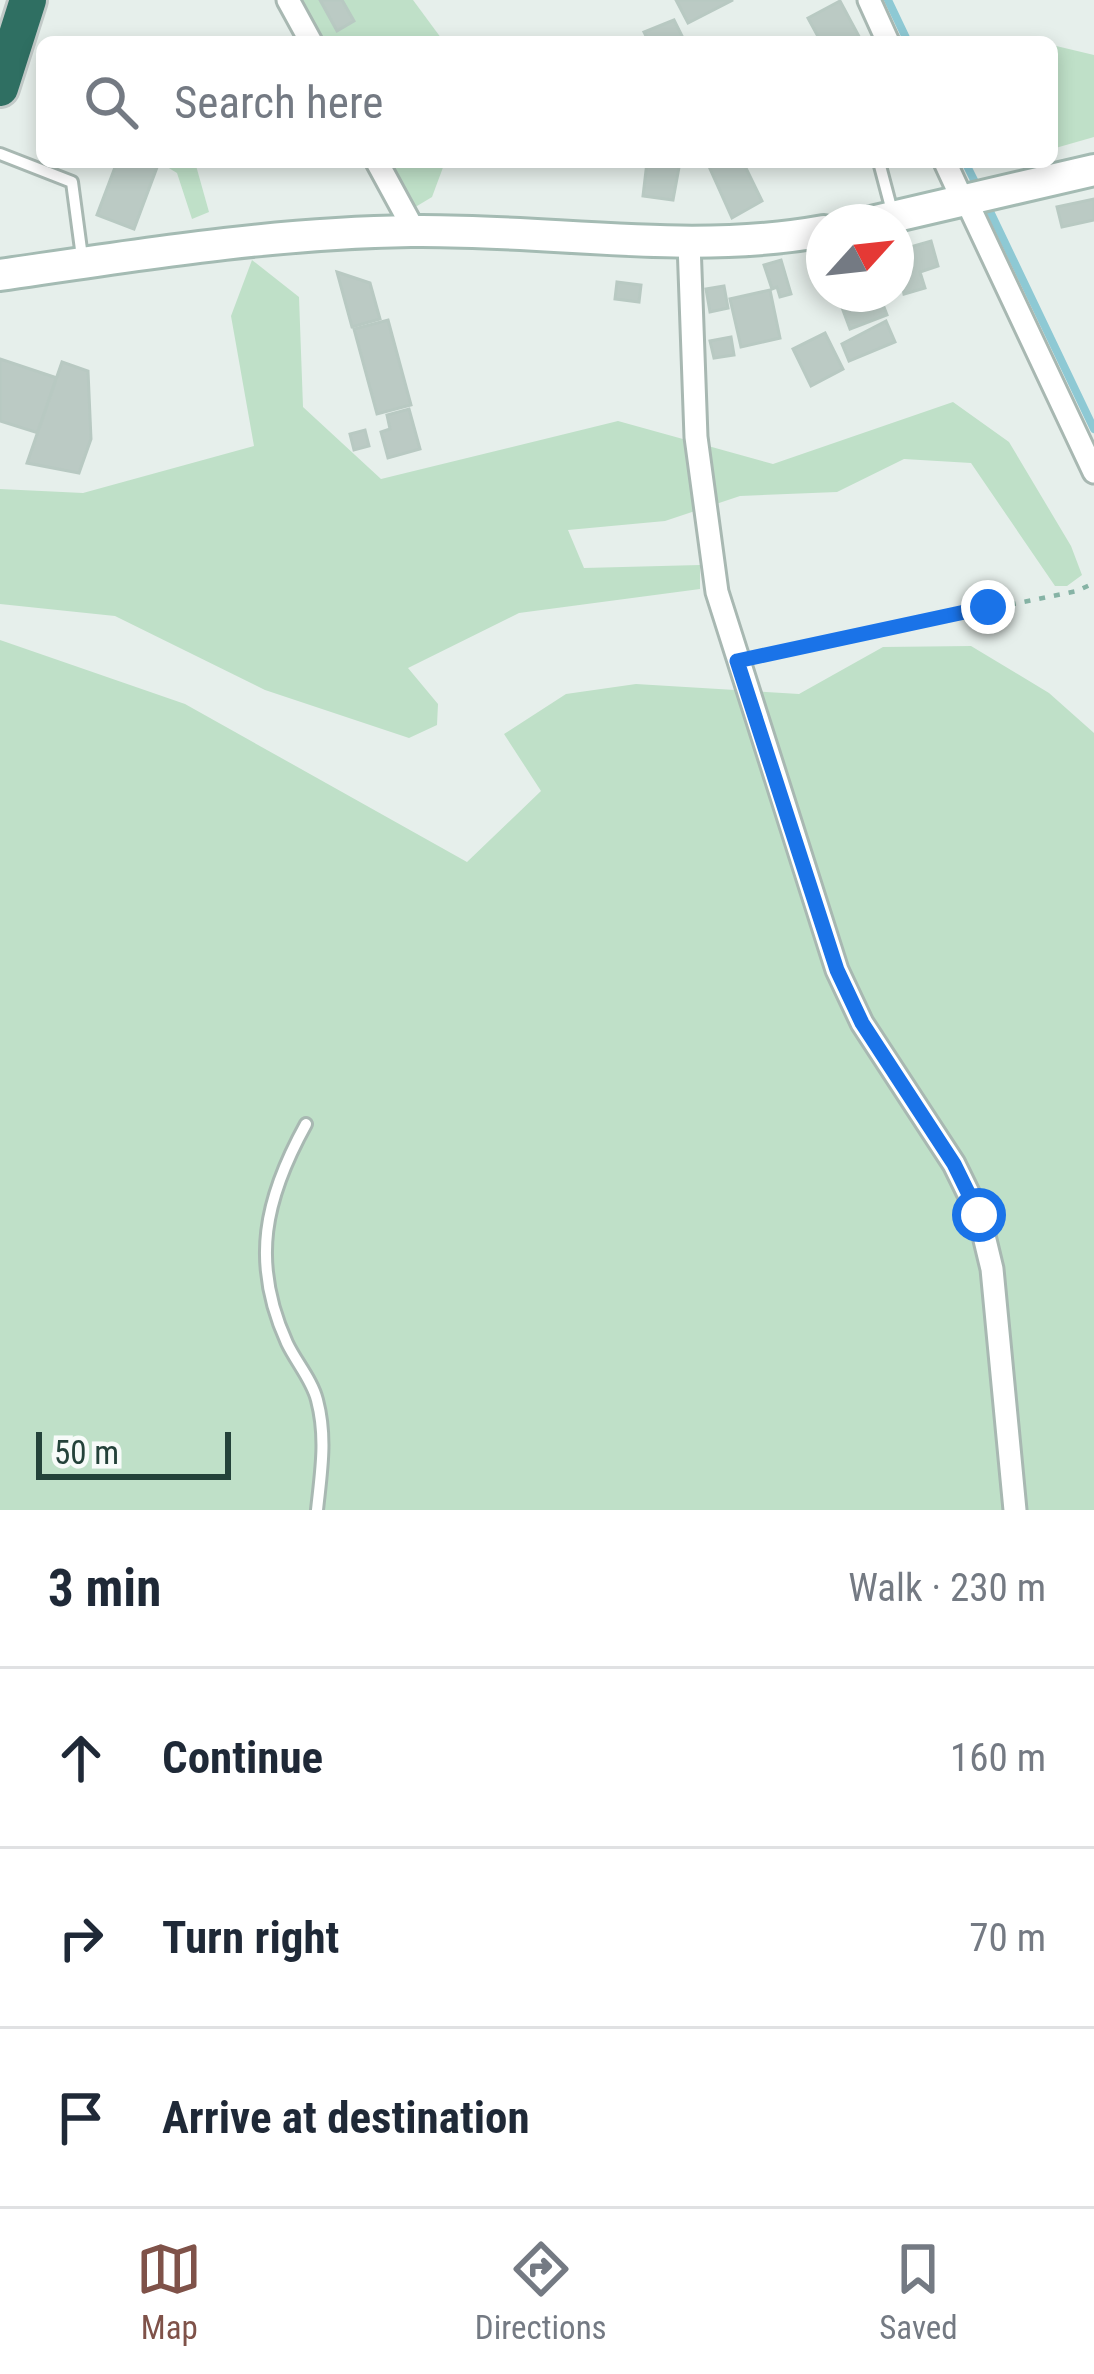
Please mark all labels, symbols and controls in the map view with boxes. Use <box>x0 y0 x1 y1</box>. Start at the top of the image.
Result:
search box <box>36 36 1058 168</box>
icon: search <box>78 69 144 135</box>
text: Search here <box>174 76 383 129</box>
north arrow <box>806 204 914 312</box>
route end <box>961 580 1015 634</box>
route start <box>952 1188 1006 1242</box>
scale bar <box>36 1426 231 1479</box>
text: 50 m <box>54 1433 119 1472</box>
text: 3 min <box>48 1559 161 1618</box>
text: Walk · 230 m <box>848 1565 1046 1611</box>
icon: ahead <box>48 1725 114 1791</box>
text: Continue <box>162 1731 323 1784</box>
text: 160 m <box>950 1735 1046 1781</box>
icon: right <box>48 1905 114 1971</box>
text: Turn right <box>162 1911 339 1964</box>
text: 70 m <box>969 1915 1046 1961</box>
icon: arrive <box>48 2085 114 2151</box>
text: Arrive at destination <box>162 2091 530 2144</box>
tab: Map <box>136 2236 202 2347</box>
tab: Directions <box>475 2236 607 2347</box>
tab: Saved <box>879 2236 958 2347</box>

